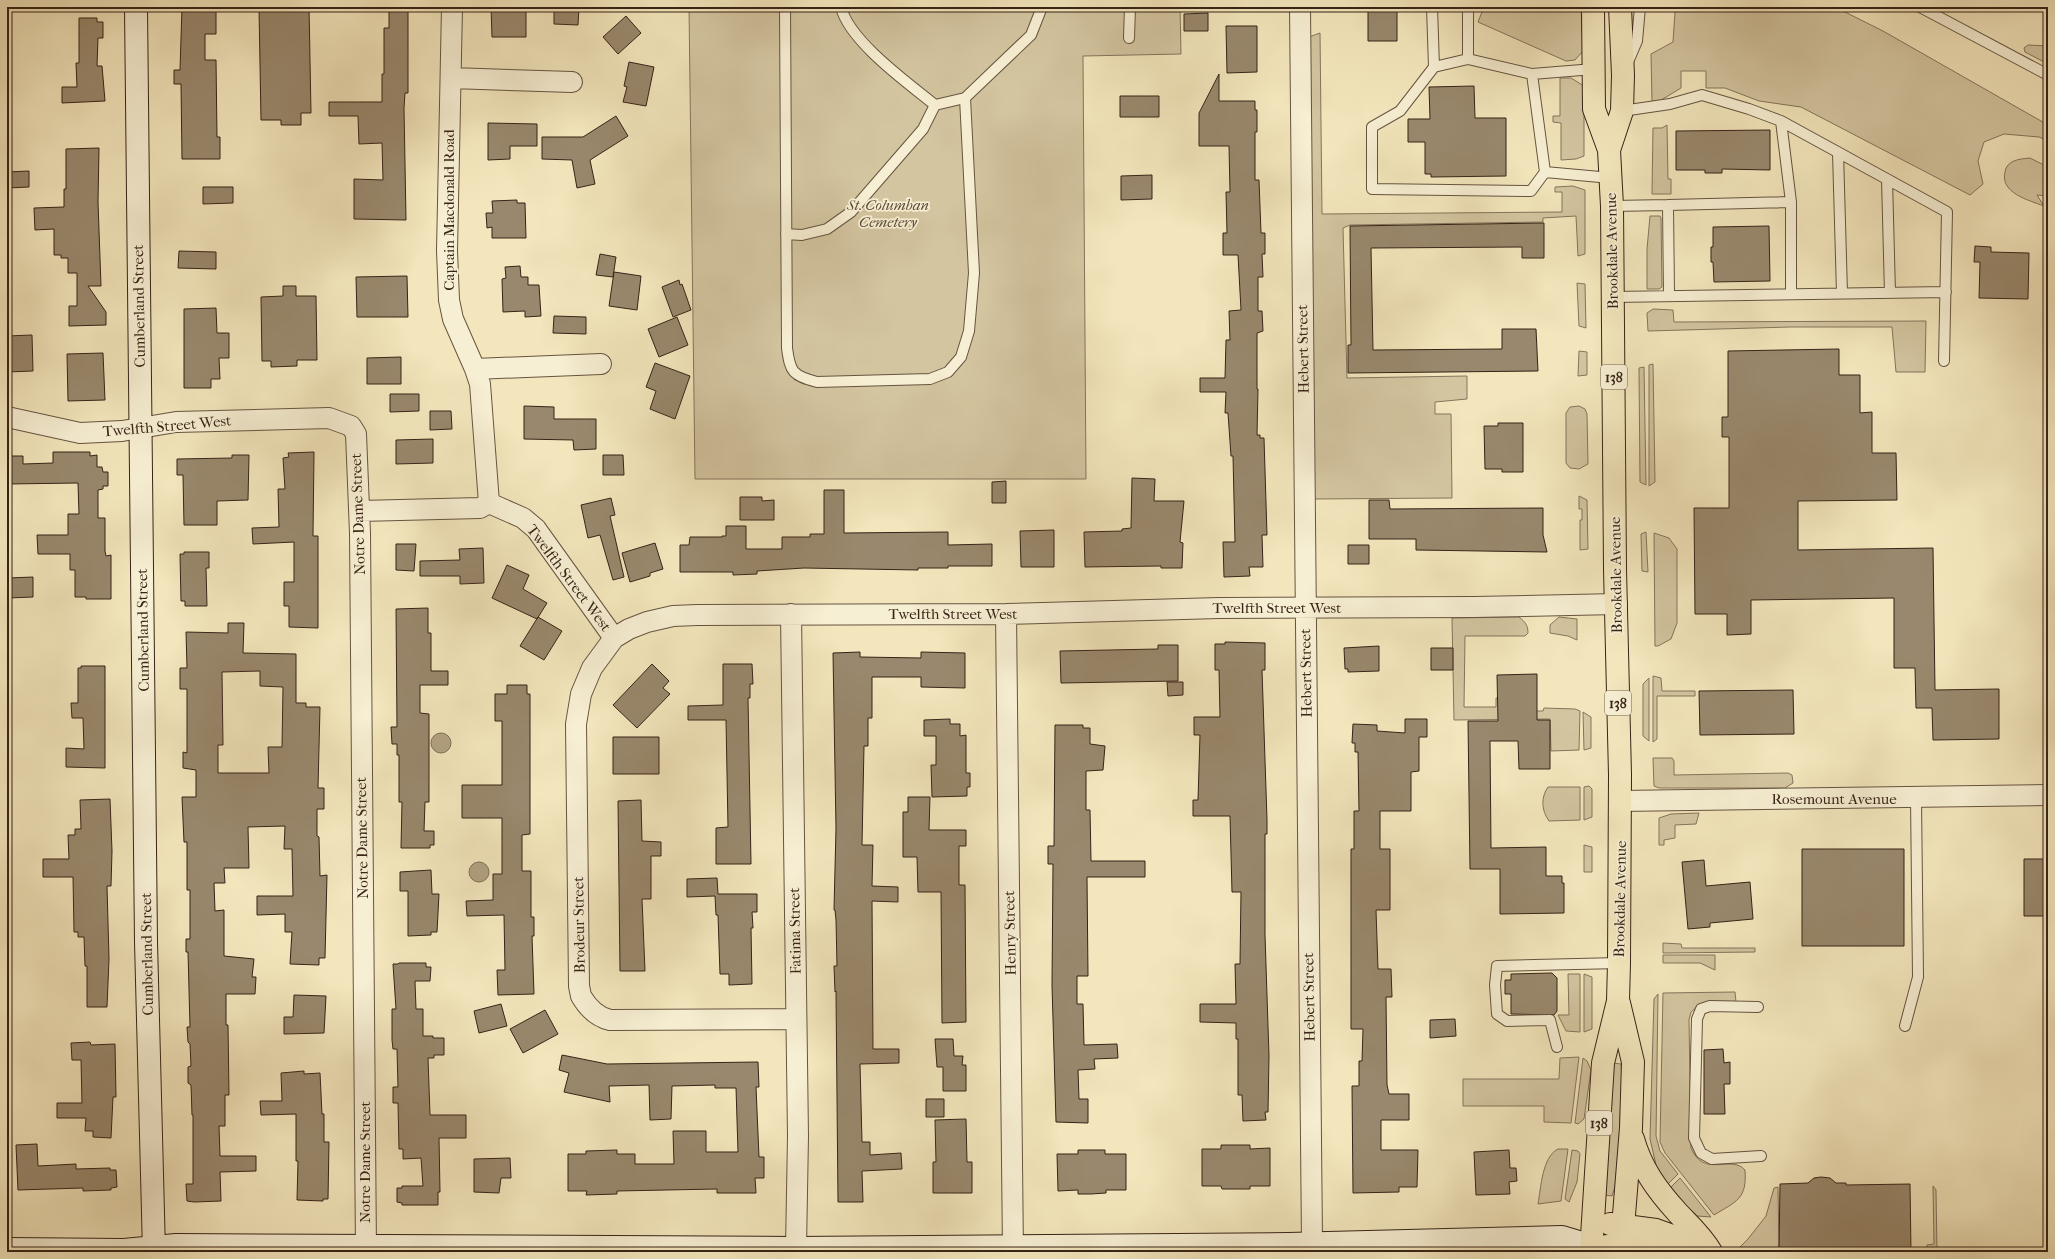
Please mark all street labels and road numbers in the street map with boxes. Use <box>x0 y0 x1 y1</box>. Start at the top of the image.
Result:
street label: Captain Macdonald Road <box>440 129 458 291</box>
street label: Brookdale Avenue <box>1602 192 1622 310</box>
street label: Cumberland Street <box>129 244 149 368</box>
street label: Hebert Street <box>1293 304 1313 394</box>
road number: 138 <box>1601 365 1627 389</box>
street label: Twelfth Street West <box>102 411 233 441</box>
street label: Notre Dame Street <box>347 452 369 575</box>
street label: Brookdale Avenue <box>1606 516 1626 634</box>
street label: Twelfth Street West <box>523 521 615 635</box>
street label: Cumberland Street <box>133 568 153 692</box>
street label: Twelfth Street West <box>1213 599 1342 617</box>
street label: Twelfth Street West <box>889 605 1018 623</box>
street label: Hebert Street <box>1296 628 1316 718</box>
road number: 138 <box>1605 691 1631 715</box>
street label: Notre Dame Street <box>352 776 372 899</box>
street label: Rosemount Avenue <box>1771 790 1897 808</box>
street label: Brookdale Avenue <box>1610 840 1630 958</box>
street label: Brodeur Street <box>569 876 589 974</box>
street label: Fatima Street <box>785 887 805 975</box>
street label: Henry Street <box>1000 890 1020 976</box>
street label: Cumberland Street <box>137 892 157 1016</box>
street label: Hebert Street <box>1299 952 1319 1042</box>
street label: Notre Dame Street <box>356 1100 374 1223</box>
road number: 138 <box>1586 1111 1612 1135</box>

